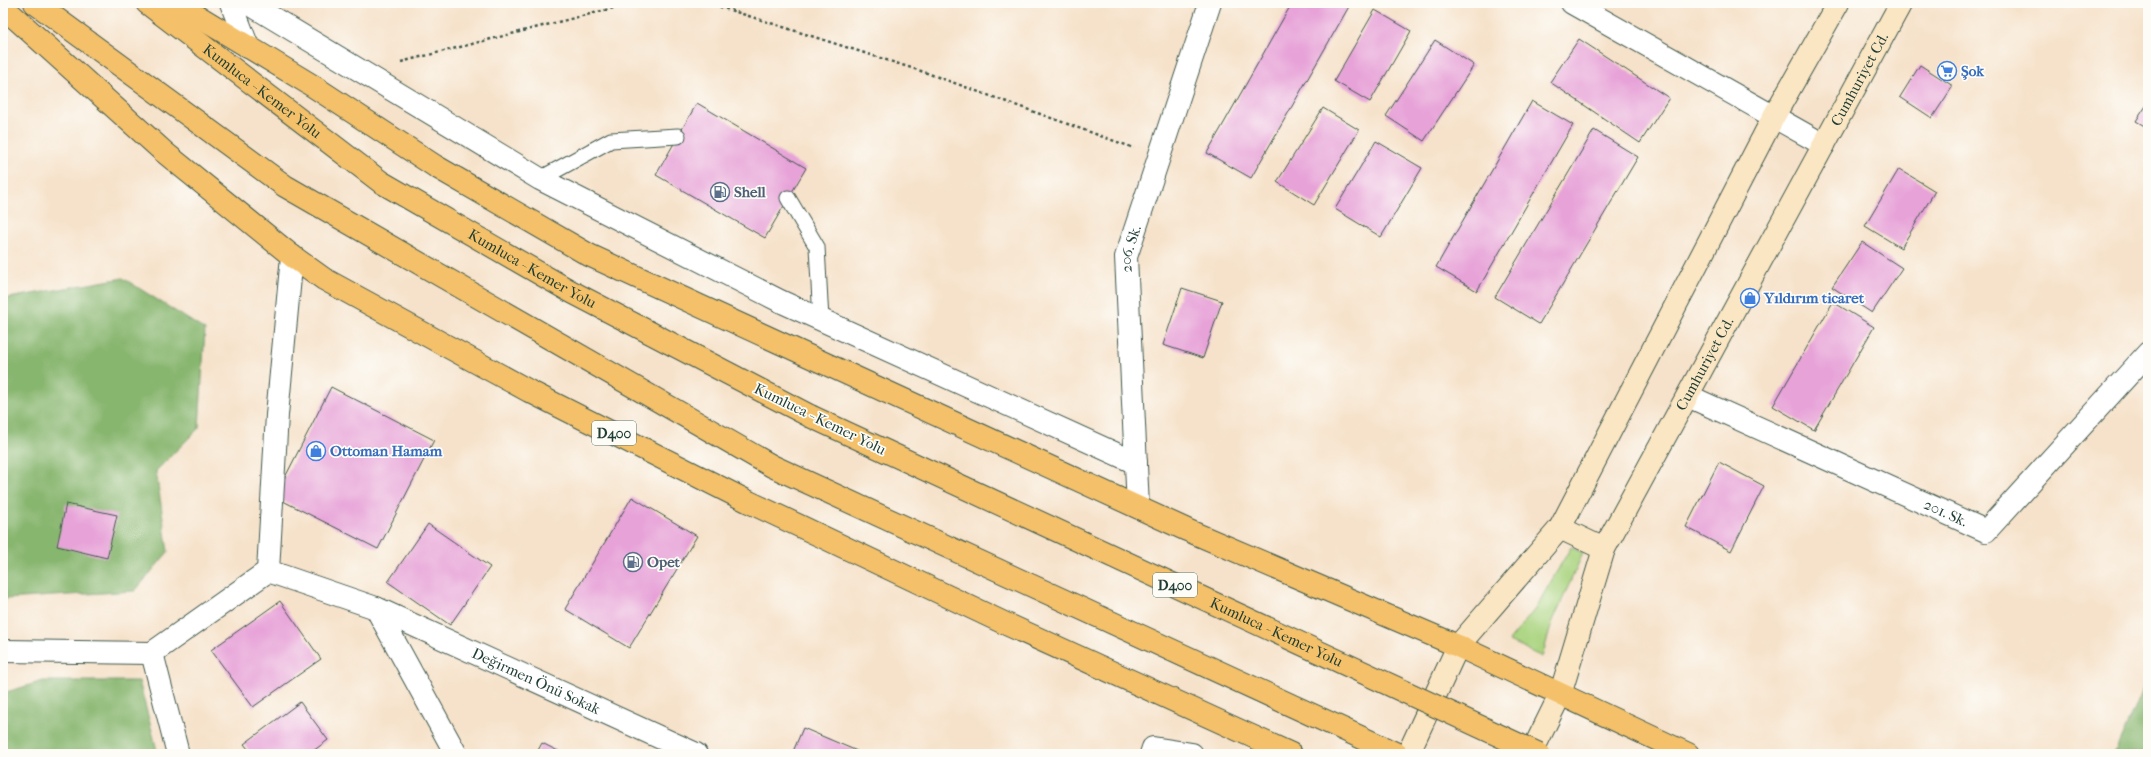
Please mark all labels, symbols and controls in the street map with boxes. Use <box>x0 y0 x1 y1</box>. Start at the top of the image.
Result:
street label: Cumhuriyet Cd. <box>1827 29 1892 129</box>
street label: Kumluca - Kemer Yolu <box>199 40 325 142</box>
supermarket icon: Şok <box>1936 60 1958 82</box>
place label: Şok <box>1961 62 1985 80</box>
fuel station icon: Shell <box>709 181 731 203</box>
place label: Shell <box>734 183 767 201</box>
street label: 206. Sk. <box>1117 223 1145 273</box>
street label: Kumluca - Kemer Yolu <box>465 225 600 312</box>
shop icon: Yıldırım ticaret <box>1739 287 1761 309</box>
place label: Yıldırım ticaret <box>1763 289 1865 307</box>
street label: Cumhuriyet Cd. <box>1672 314 1737 414</box>
street label: Kumluca - Kemer Yolu <box>751 379 889 459</box>
road number: D400 <box>592 421 636 445</box>
shop icon: Ottoman Hamam <box>305 440 327 462</box>
place label: Ottoman Hamam <box>330 442 443 460</box>
street label: 201. Sk. <box>1921 495 1971 531</box>
fuel station icon: Opet <box>622 551 644 573</box>
place label: Opet <box>647 553 681 571</box>
road number: D400 <box>1153 573 1197 597</box>
street label: Kumluca - Kemer Yolu <box>1207 594 1346 671</box>
street label: Değirmen Önü Sokak <box>469 644 603 718</box>

